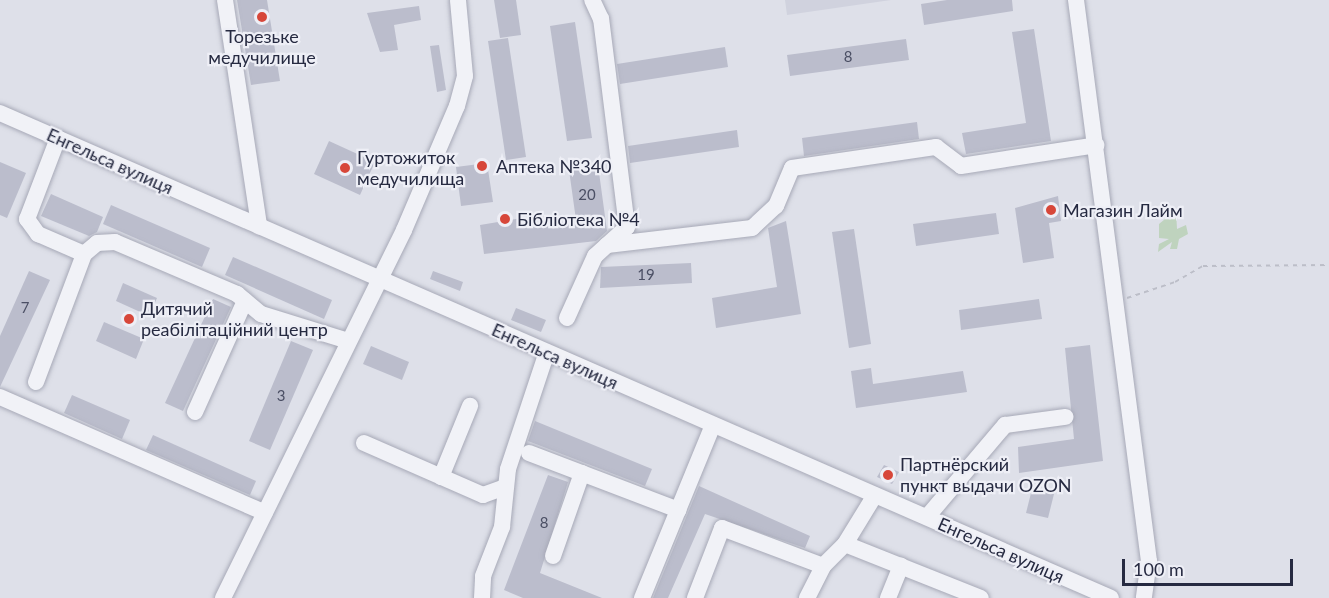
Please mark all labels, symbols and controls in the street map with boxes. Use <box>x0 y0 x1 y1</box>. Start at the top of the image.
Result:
marker: Торезьке медучилище <box>255 10 269 24</box>
place label: Торезьке медучилище <box>208 26 316 68</box>
house number: 8 <box>844 48 852 66</box>
street label: Енгельса вулиця <box>44 124 176 198</box>
place label: Гуртожиток медучилища <box>357 147 464 190</box>
place label: Аптека №340 <box>496 155 612 177</box>
marker: Аптека №340 <box>473 157 491 175</box>
marker: Гуртожиток медучилища <box>338 161 352 175</box>
house number: 20 <box>578 186 596 204</box>
place label: Магазин Лайм <box>1063 199 1183 221</box>
marker: Магазин Лайм <box>1044 203 1058 217</box>
place label: Бібліотека №4 <box>517 208 640 230</box>
marker: Бібліотека №4 <box>498 212 512 226</box>
house number: 19 <box>637 266 655 284</box>
place label: Дитячий реабілітаційний центр <box>141 298 328 340</box>
house number: 7 <box>21 299 29 317</box>
marker: Дитячий реабілітаційний центр <box>122 312 136 326</box>
street label: Енгельса вулиця <box>489 319 621 393</box>
house number: 3 <box>277 387 285 405</box>
place label: Партнёрский пункт выдачи OZON <box>900 454 1072 496</box>
marker: Партнёрский пункт выдачи OZON <box>881 468 895 482</box>
street label: Енгельса вулиця <box>935 513 1067 587</box>
house number: 8 <box>540 514 548 532</box>
scale bar <box>1125 547 1296 585</box>
text: 100 m <box>1133 558 1184 580</box>

